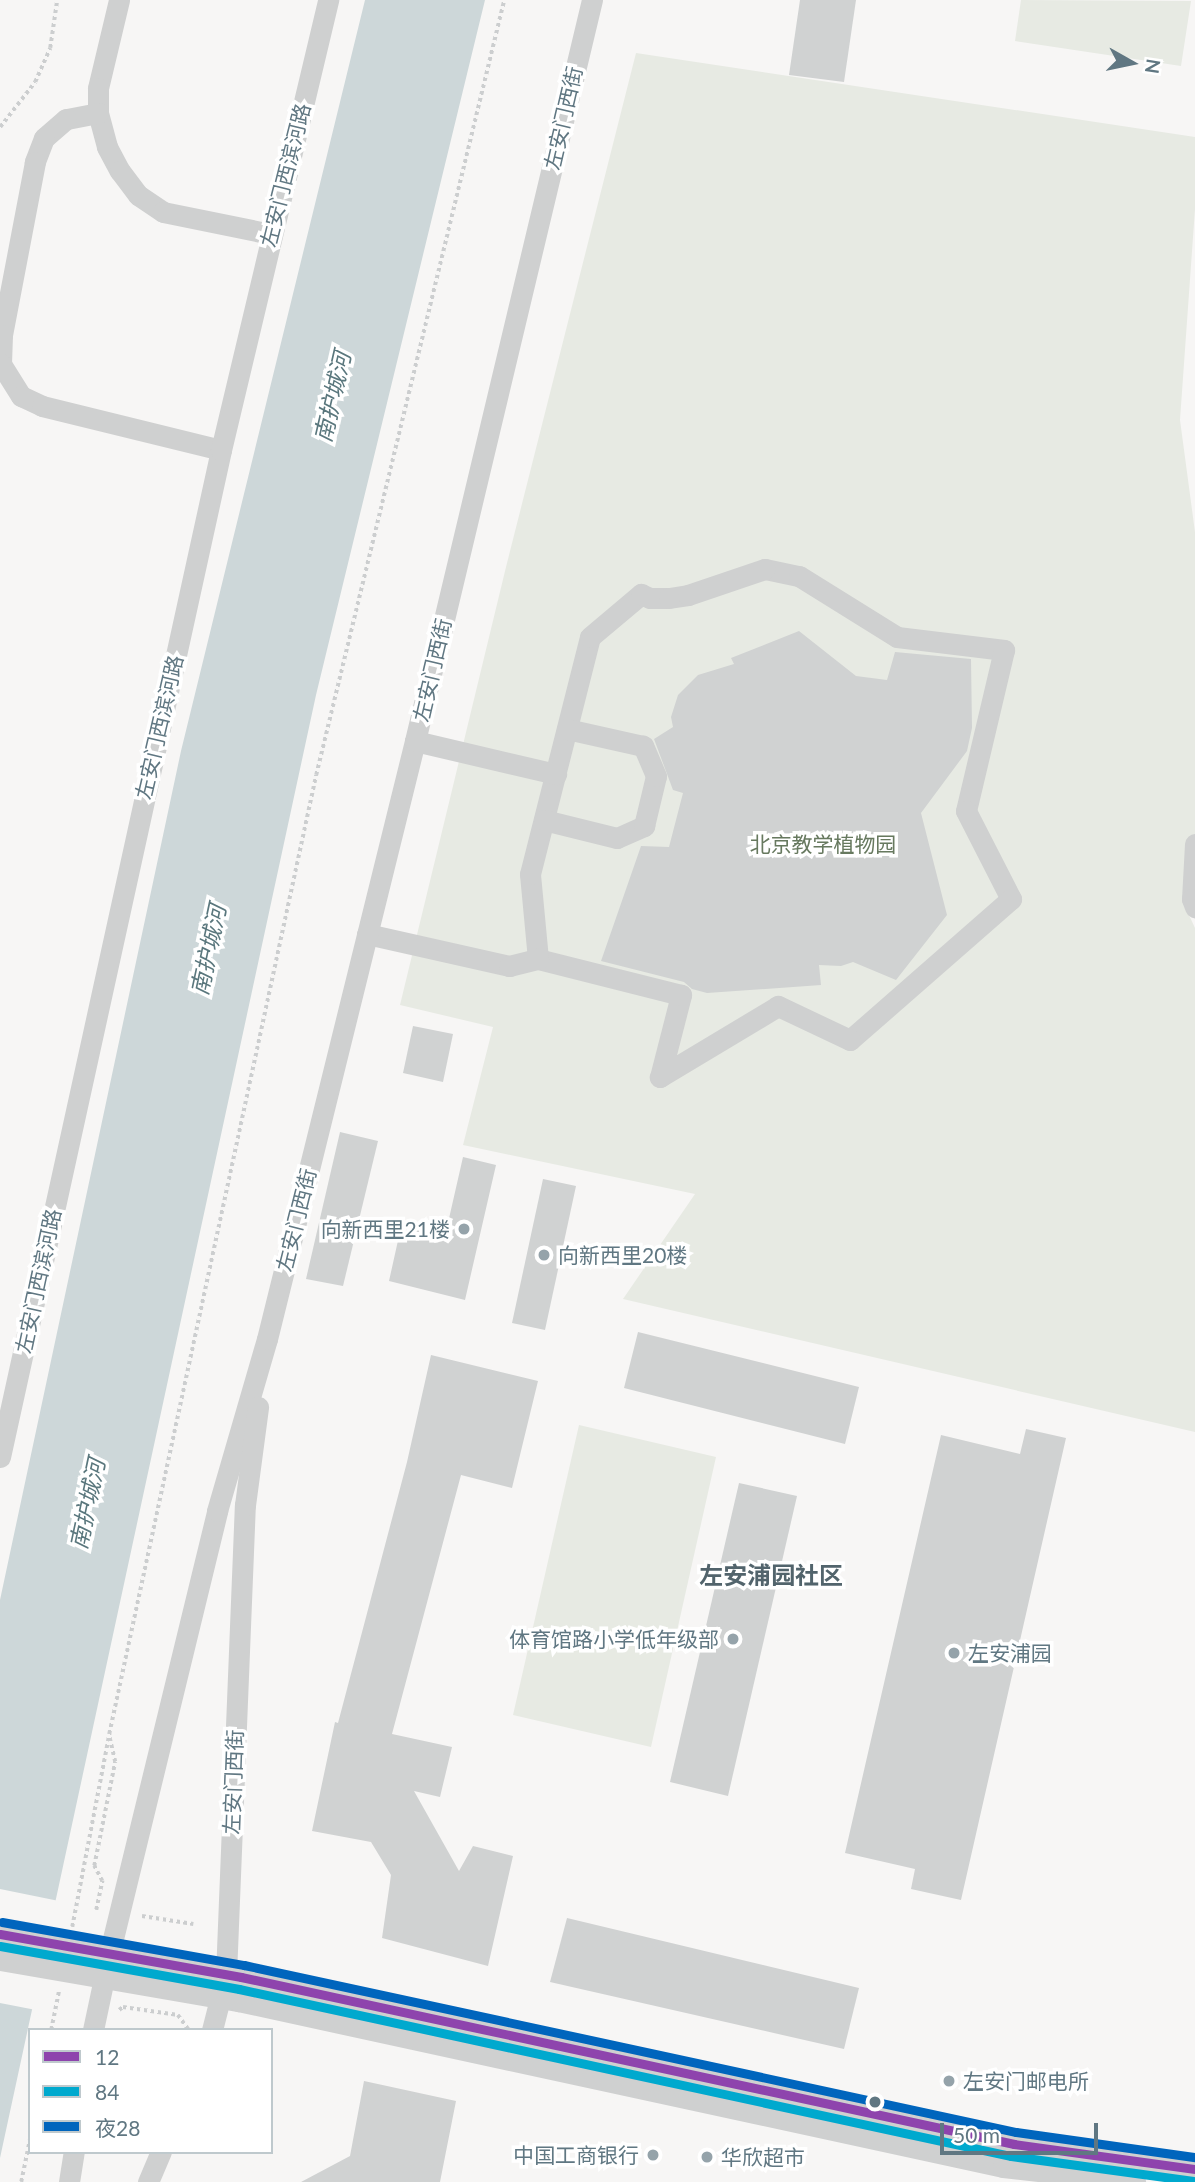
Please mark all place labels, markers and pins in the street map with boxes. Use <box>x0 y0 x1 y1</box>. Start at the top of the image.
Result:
place label: 向新西里21楼 <box>321 1216 450 1242</box>
marker: 向新西里21楼 <box>456 1221 472 1237</box>
place label: 向新西里20楼 <box>558 1242 687 1268</box>
marker: 向新西里20楼 <box>536 1247 552 1263</box>
place label: 体育馆路小学低年级部 <box>509 1626 719 1652</box>
marker: 体育馆路小学低年级部 <box>725 1631 741 1647</box>
place label: 左安浦园 <box>968 1640 1052 1666</box>
marker: 左安浦园 <box>946 1645 962 1661</box>
place label: 左安门邮电所 <box>963 2068 1089 2094</box>
marker: 左安门邮电所 <box>941 2073 957 2089</box>
unlabelled marker <box>868 2095 882 2109</box>
place label: 中国工商银行 <box>513 2142 639 2168</box>
place label: 华欣超市 <box>721 2144 805 2170</box>
marker: 中国工商银行 <box>645 2147 661 2163</box>
marker: 华欣超市 <box>699 2149 715 2165</box>

